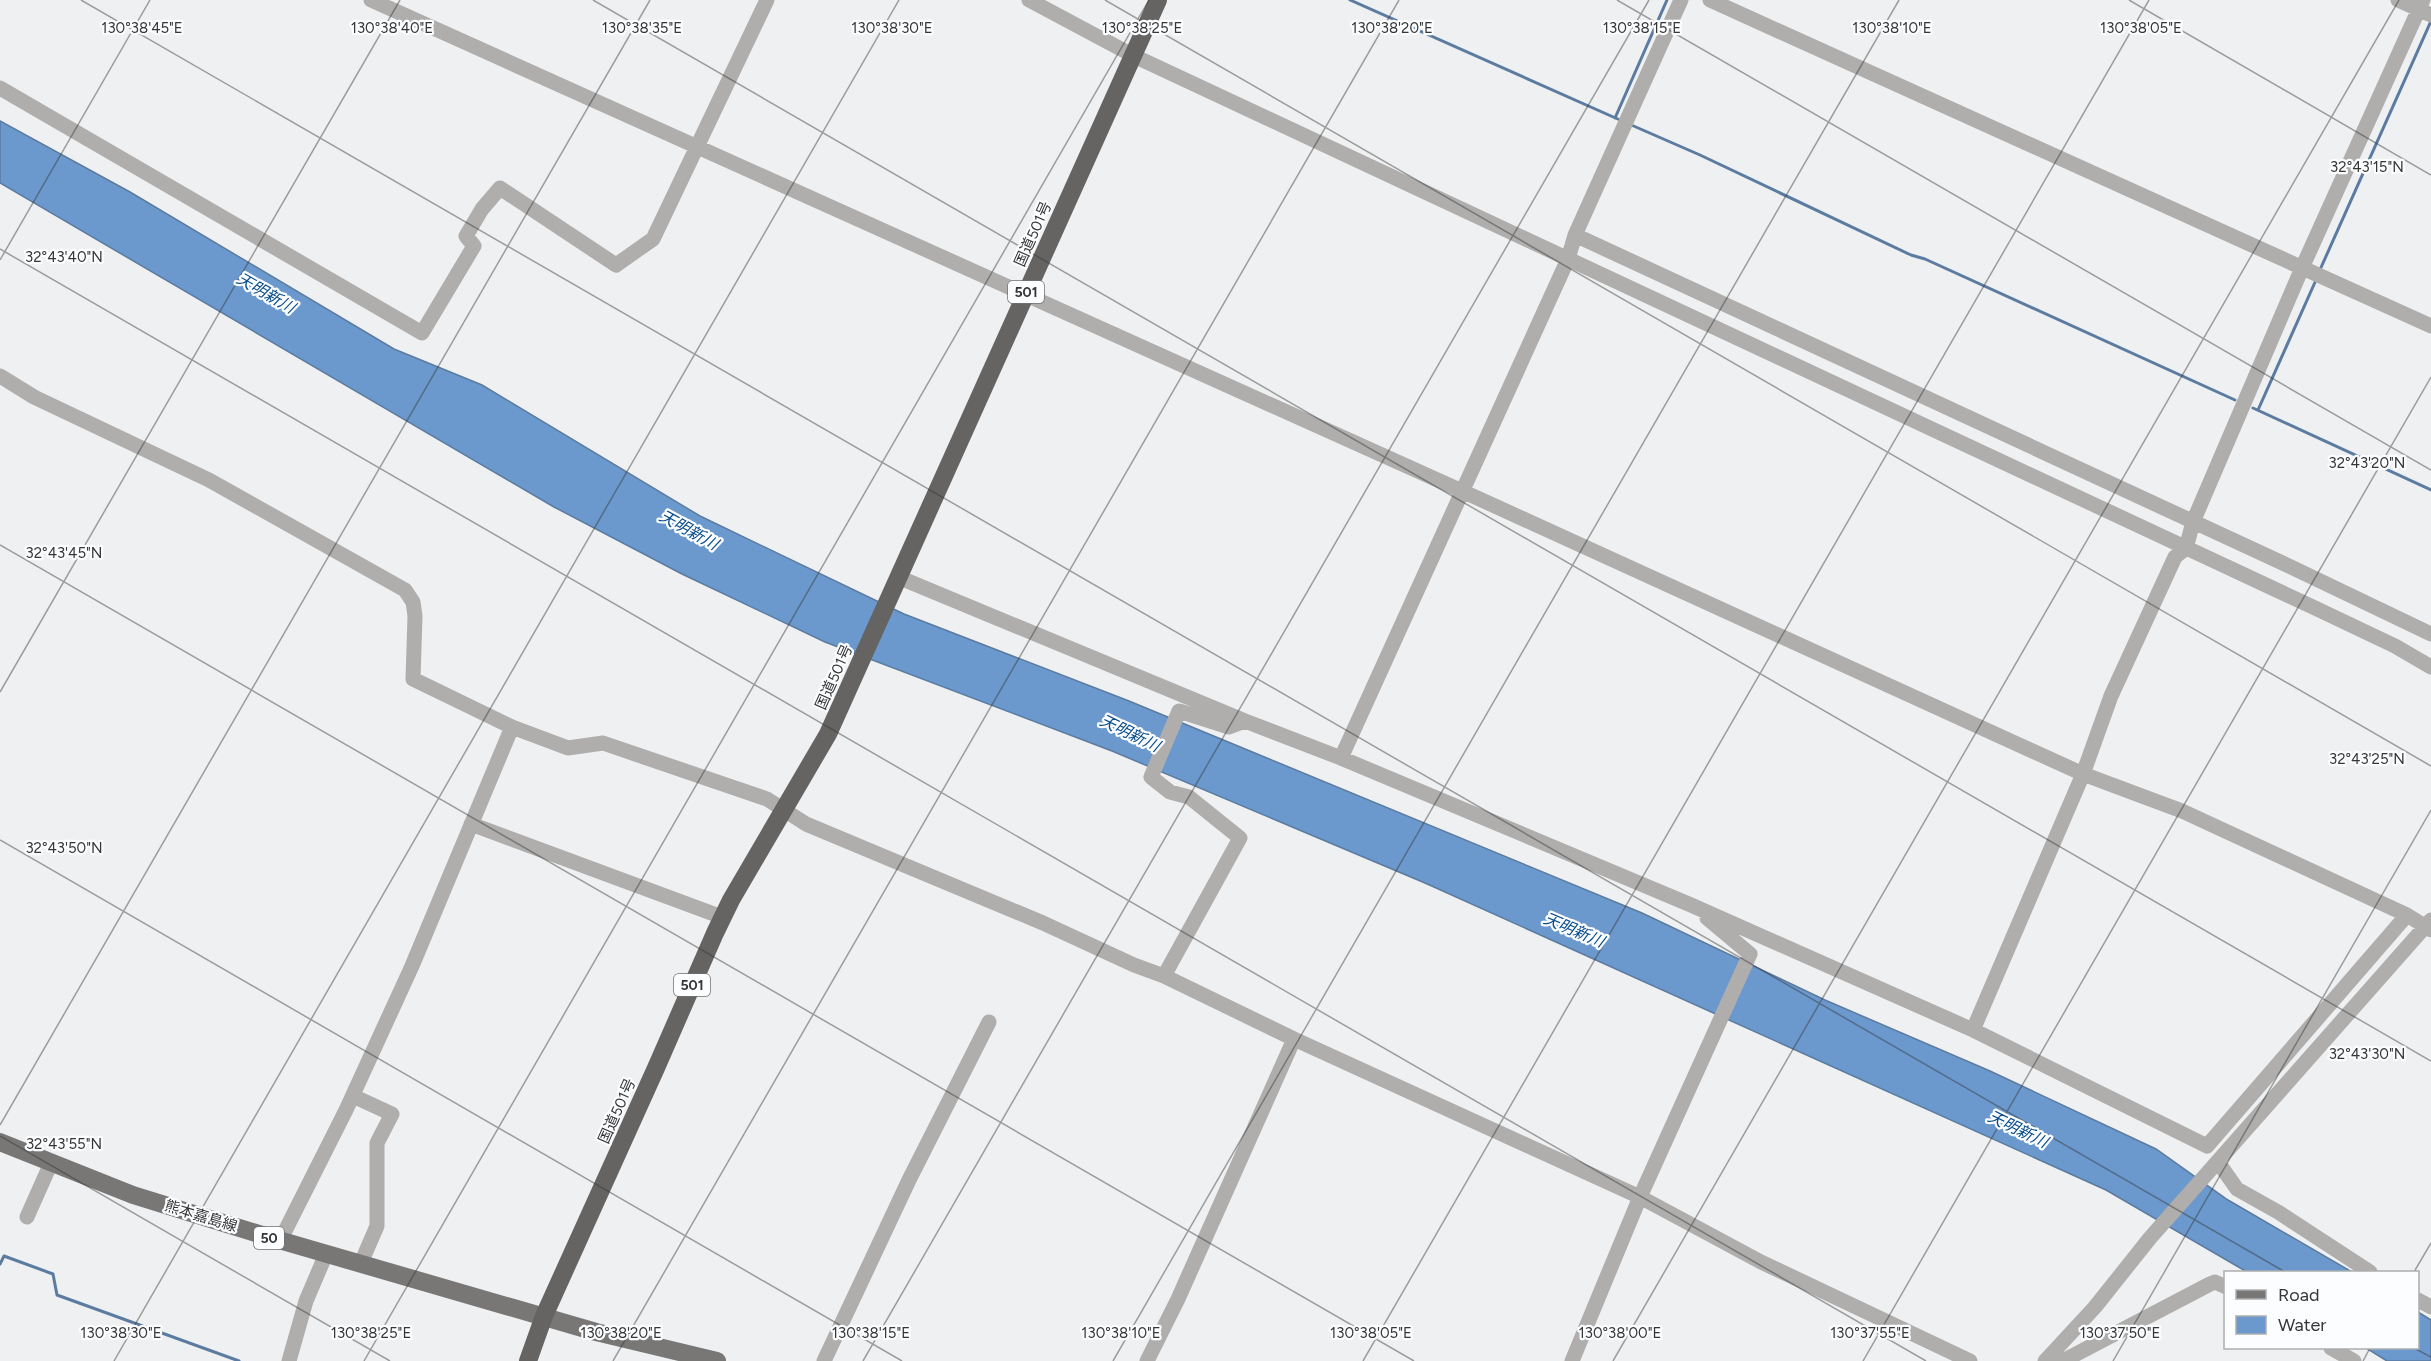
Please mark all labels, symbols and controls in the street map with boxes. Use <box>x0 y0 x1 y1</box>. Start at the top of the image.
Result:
text: 130°38'45"E <box>101 19 183 37</box>
text: 130°38'40"E <box>351 19 433 37</box>
text: 130°38'35"E <box>602 19 682 37</box>
text: 130°38'30"E <box>851 19 933 37</box>
text: 130°38'25"E <box>1102 19 1182 37</box>
text: 130°38'20"E <box>1351 19 1433 37</box>
text: 130°38'15"E <box>1603 19 1681 37</box>
text: 130°38'10"E <box>1852 19 1932 37</box>
text: 130°38'05"E <box>2100 19 2182 37</box>
text: 32°43'15"N <box>2330 158 2404 176</box>
street label: 国道501号 <box>1011 199 1055 269</box>
text: 32°43'40"N <box>25 248 103 266</box>
water label: 天明新川 <box>234 269 300 318</box>
road number: 501 <box>1008 281 1044 303</box>
text: 32°43'20"N <box>2329 454 2405 472</box>
water label: 天明新川 <box>656 506 723 555</box>
text: 32°43'45"N <box>26 544 102 562</box>
street label: 国道501号 <box>812 642 856 712</box>
water label: 天明新川 <box>1097 710 1165 756</box>
text: 32°43'25"N <box>2329 750 2405 768</box>
text: 32°43'50"N <box>25 839 103 857</box>
water label: 天明新川 <box>1541 909 1609 952</box>
road number: 501 <box>674 974 710 996</box>
text: 32°43'30"N <box>2329 1045 2405 1063</box>
street label: 国道501号 <box>595 1076 639 1146</box>
water label: 天明新川 <box>1985 1106 2053 1152</box>
text: 32°43'55"N <box>26 1135 102 1153</box>
street label: 熊本嘉島線 <box>162 1196 240 1236</box>
road number: 50 <box>254 1227 284 1249</box>
legend <box>2224 1271 2419 1349</box>
text: Road <box>2278 1284 2319 1306</box>
text: Water <box>2278 1314 2326 1336</box>
text: 130°38'30"E <box>80 1324 162 1342</box>
text: 130°38'25"E <box>331 1324 411 1342</box>
text: 130°38'20"E <box>580 1324 662 1342</box>
text: 130°38'15"E <box>832 1324 910 1342</box>
text: 130°38'10"E <box>1081 1324 1161 1342</box>
text: 130°38'05"E <box>1330 1324 1412 1342</box>
text: 130°38'00"E <box>1579 1324 1661 1342</box>
text: 130°37'55"E <box>1830 1324 1910 1342</box>
text: 130°37'50"E <box>2080 1324 2160 1342</box>

